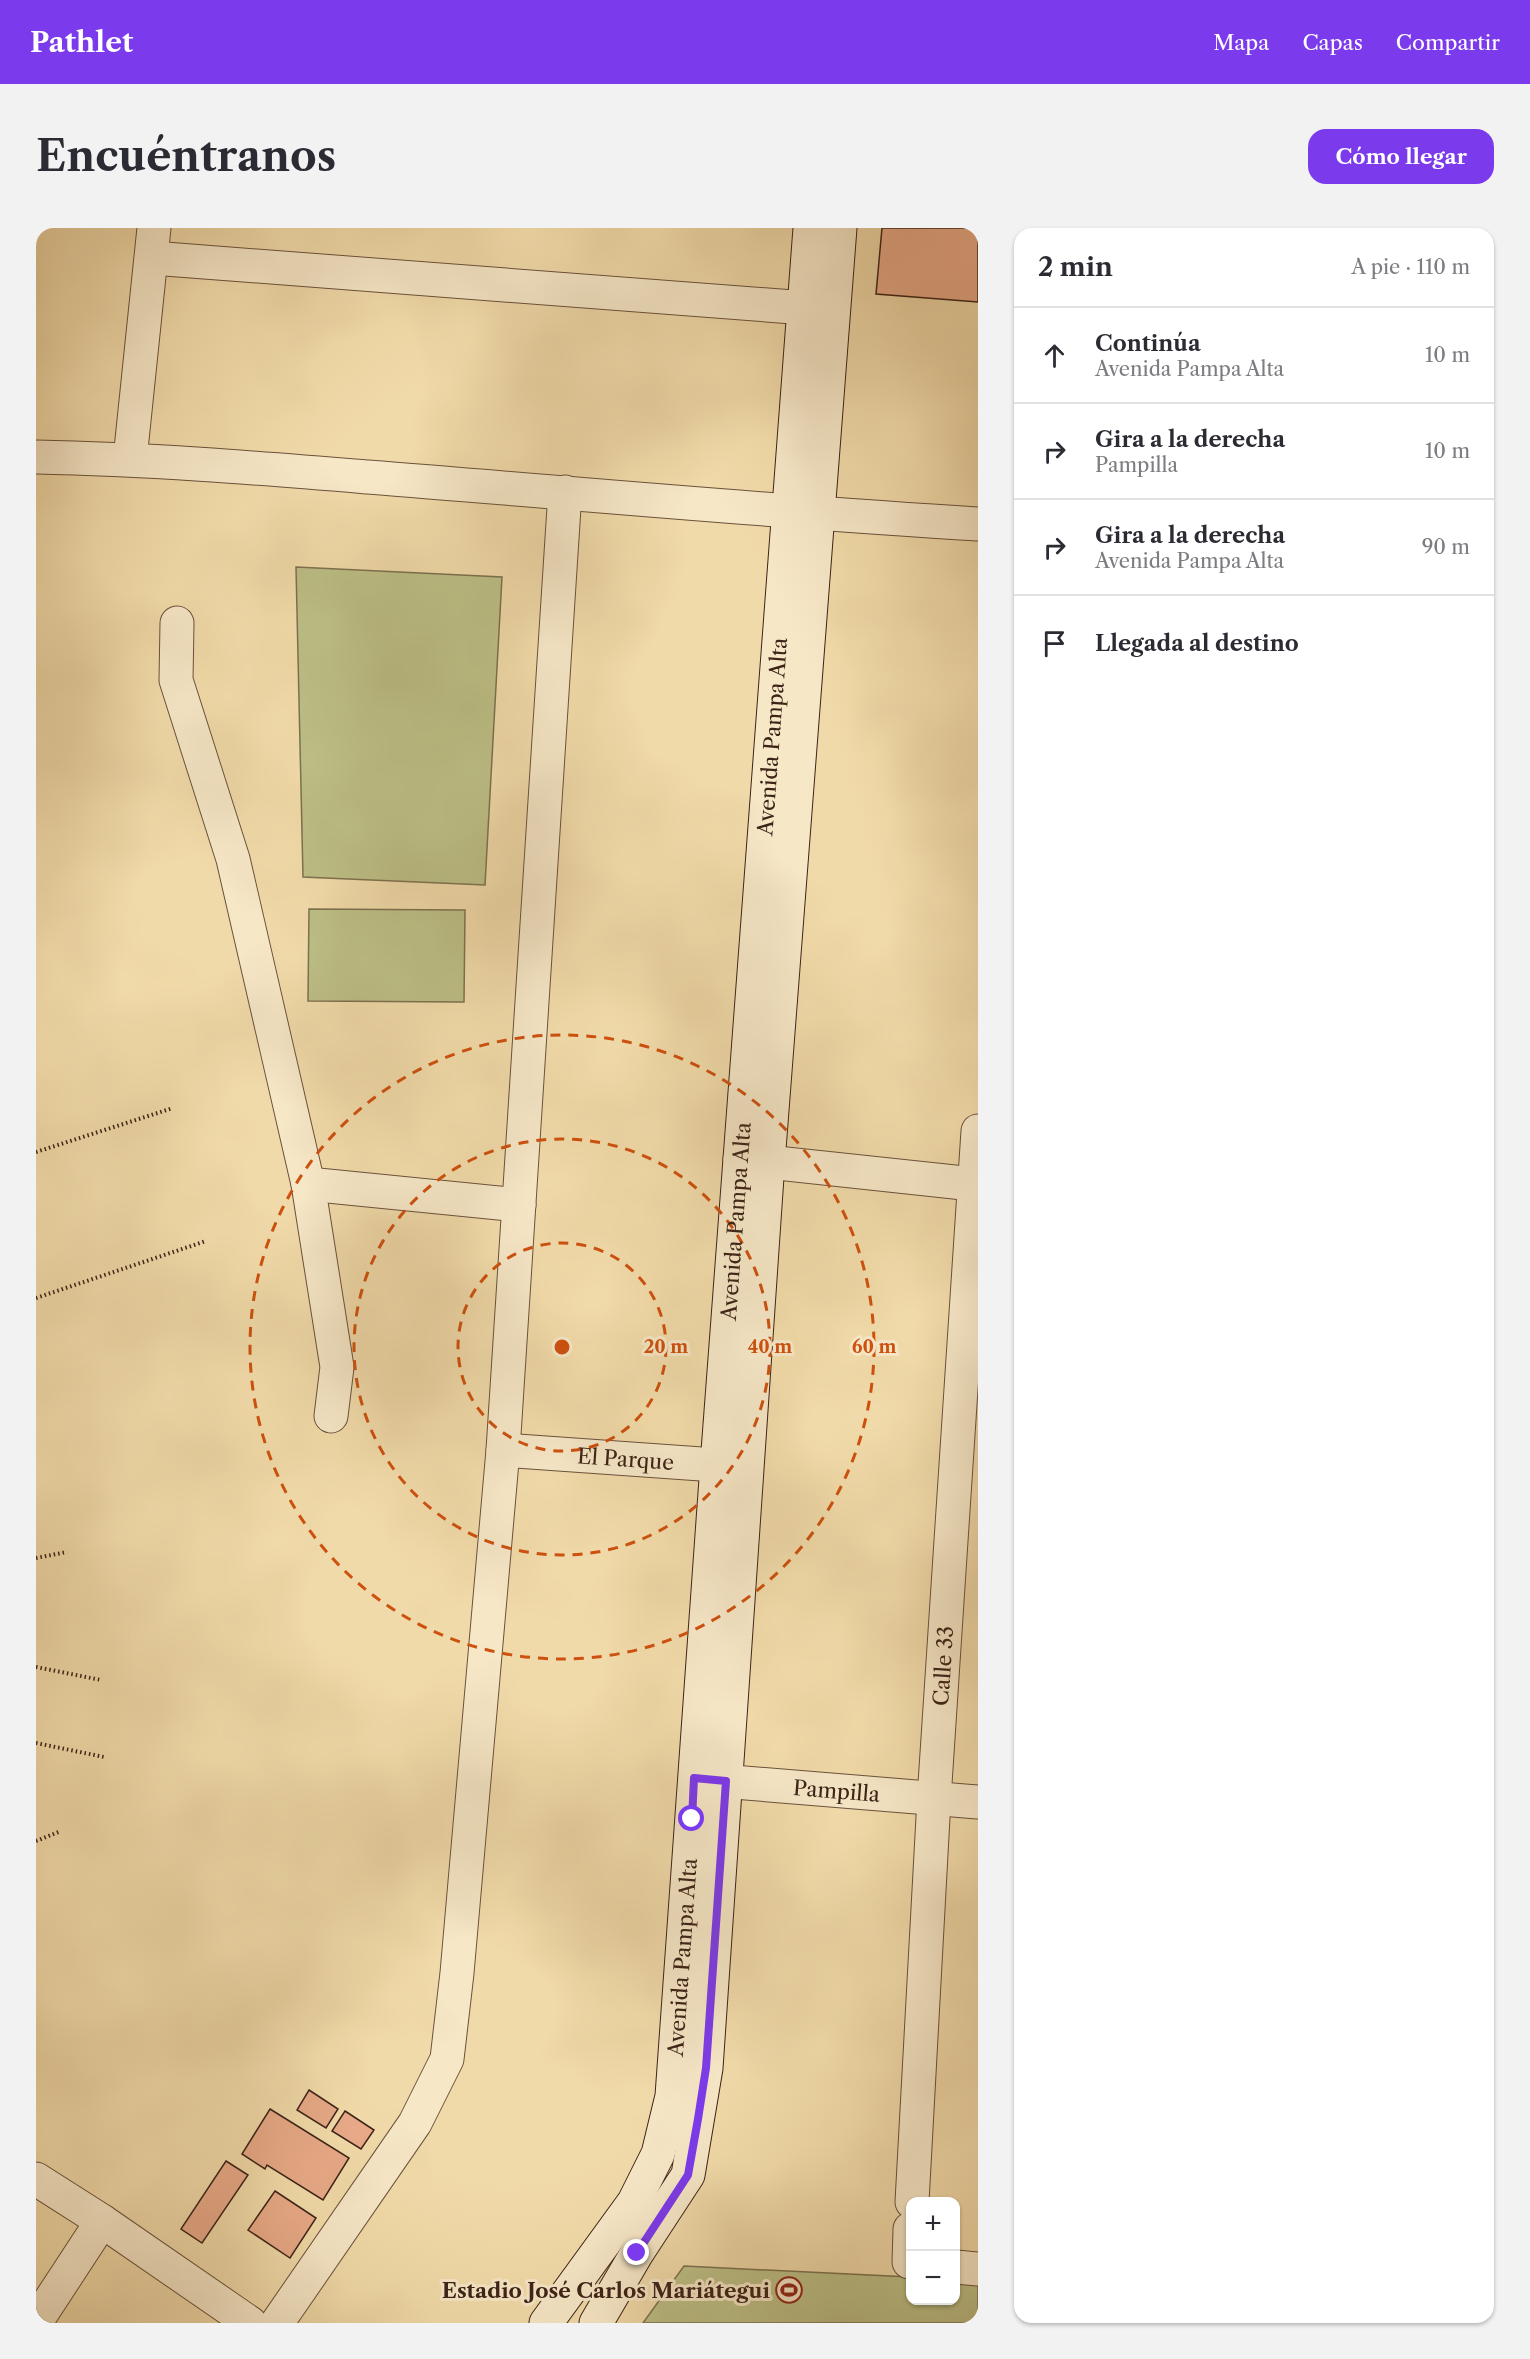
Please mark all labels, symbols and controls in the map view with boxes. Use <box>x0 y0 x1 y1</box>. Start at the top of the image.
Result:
text: Pathlet <box>30 25 133 59</box>
text: Mapa <box>1213 30 1269 55</box>
text: Capas <box>1302 30 1363 55</box>
text: Compartir <box>1396 30 1500 55</box>
button: Cómo llegar <box>1308 129 1494 184</box>
text: Encuéntranos <box>36 130 336 182</box>
text: 2 min <box>1038 251 1113 283</box>
text: A pie · 110 m <box>1351 255 1470 279</box>
text: Continúa <box>1095 330 1201 357</box>
icon: ahead <box>1038 339 1071 372</box>
text: 10 m <box>1425 343 1470 367</box>
text: Avenida Pampa Alta <box>1095 357 1284 381</box>
text: Gira a la derecha <box>1095 426 1285 453</box>
icon: right <box>1038 435 1071 468</box>
text: 10 m <box>1425 439 1470 463</box>
text: Pampilla <box>1095 453 1178 477</box>
text: Gira a la derecha <box>1095 522 1285 549</box>
icon: right <box>1038 531 1071 564</box>
text: 90 m <box>1422 535 1470 559</box>
text: Avenida Pampa Alta <box>1095 549 1284 573</box>
icon: arrive <box>1038 627 1071 660</box>
text: Llegada al destino <box>1095 630 1299 657</box>
street label: Avenida Pampa Alta <box>752 636 792 838</box>
street label: Avenida Pampa Alta <box>715 1120 755 1322</box>
text: 20 m <box>644 1336 688 1358</box>
text: 40 m <box>748 1336 792 1358</box>
text: 60 m <box>852 1336 896 1358</box>
centre of rings <box>552 1337 572 1357</box>
street label: El Parque <box>576 1443 675 1475</box>
street label: Calle 33 <box>928 1625 958 1707</box>
street label: Pampilla <box>792 1774 882 1807</box>
route start <box>678 1805 704 1831</box>
street label: Avenida Pampa Alta <box>662 1856 701 2058</box>
map controls <box>906 2197 960 2305</box>
button: + <box>906 2197 960 2251</box>
route end <box>623 2239 649 2265</box>
button: − <box>906 2251 960 2305</box>
sports icon: Estadio José Carlos Mariátegui <box>774 2275 804 2305</box>
place label: Estadio José Carlos Mariátegui <box>442 2278 771 2303</box>

